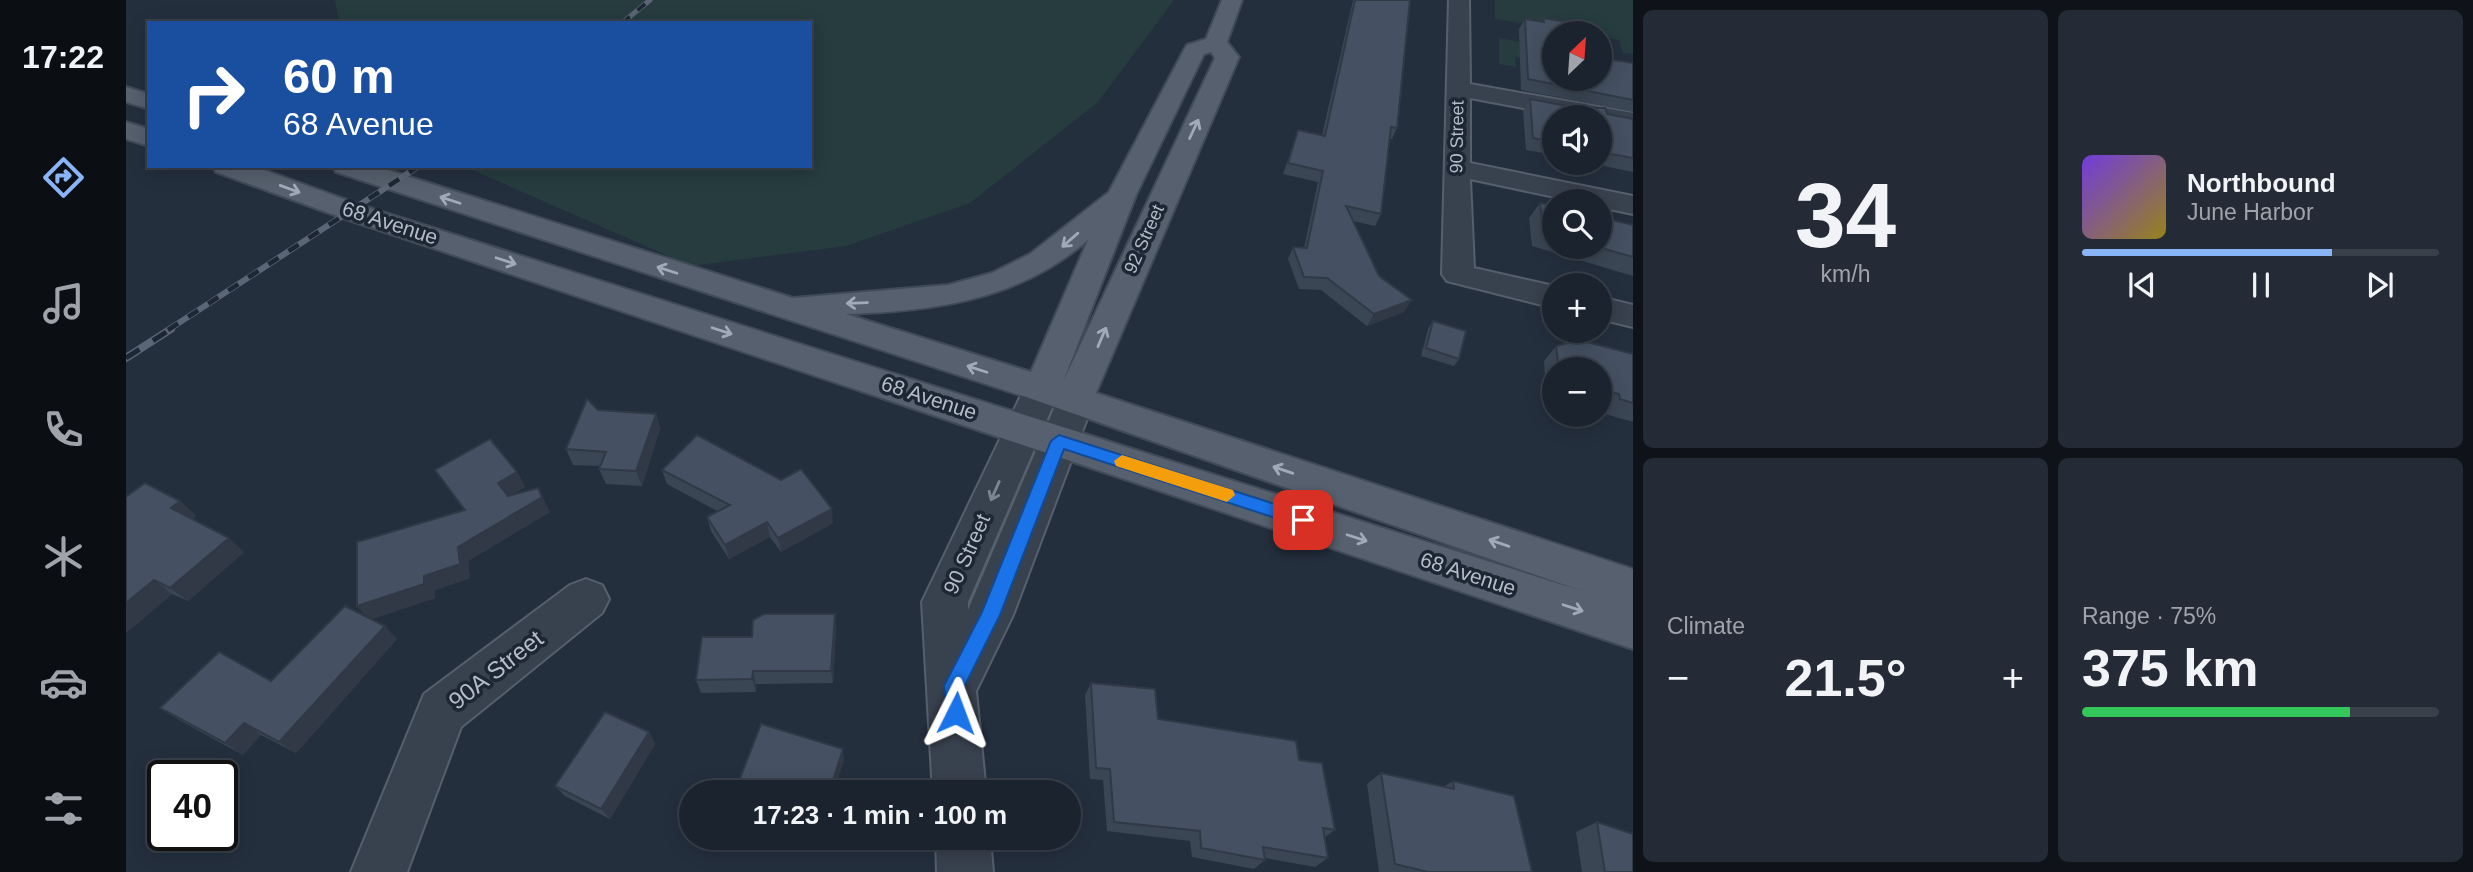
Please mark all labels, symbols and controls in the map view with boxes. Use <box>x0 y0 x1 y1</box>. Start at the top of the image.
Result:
north arrow <box>1542 21 1612 91</box>
map controls <box>1542 21 1612 427</box>
text: 17:22 <box>22 39 104 75</box>
icon: right <box>168 49 259 140</box>
text: 60 m <box>283 49 395 103</box>
street label: 90 Street <box>1446 100 1468 174</box>
button: sound <box>1542 105 1612 175</box>
text: 68 Avenue <box>283 106 434 142</box>
one-way arrow <box>1188 119 1201 140</box>
icon: directions <box>39 153 88 202</box>
text: 34 <box>1795 165 1896 266</box>
text: Northbound <box>2187 168 2336 198</box>
one-way arrow <box>279 184 301 197</box>
button: search <box>1542 189 1612 259</box>
one-way arrow <box>439 193 461 206</box>
street label: 68 Avenue <box>340 196 441 249</box>
text: June Harbor <box>2187 199 2314 225</box>
street label: 92 Street <box>1120 202 1168 276</box>
one-way arrow <box>1062 232 1080 248</box>
one-way arrow <box>495 256 517 269</box>
text: km/h <box>1821 261 1870 287</box>
one-way arrow <box>656 263 678 275</box>
icon: previous <box>2123 266 2161 304</box>
icon: pause <box>2242 266 2280 304</box>
icon: next <box>2361 266 2399 304</box>
button: + <box>1542 273 1612 343</box>
icon: music <box>39 279 88 328</box>
one-way arrow <box>846 296 869 309</box>
one-way arrow <box>711 326 733 339</box>
one-way arrow <box>1096 327 1109 349</box>
button: − <box>1542 357 1612 427</box>
one-way arrow <box>966 361 988 374</box>
street label: 68 Avenue <box>879 371 980 424</box>
icon: phone <box>39 405 88 454</box>
one-way arrow <box>1273 463 1295 475</box>
one-way arrow <box>988 479 1001 501</box>
pin <box>1273 490 1333 550</box>
icon: arrive <box>1284 501 1322 539</box>
street label: 90 Street <box>939 510 994 597</box>
icon: climate <box>39 532 88 581</box>
one-way arrow <box>1345 532 1367 545</box>
one-way arrow <box>1488 536 1510 548</box>
street label: 68 Avenue <box>1418 547 1519 600</box>
one-way arrow <box>1561 603 1583 615</box>
text: Range · 75% <box>2082 603 2216 629</box>
text: Climate <box>1667 613 1745 639</box>
street label: 90A Street <box>443 624 548 715</box>
text: 375 km <box>2082 639 2258 697</box>
text: 21.5° <box>1784 649 1907 707</box>
text: − <box>1667 657 1689 699</box>
text: + <box>2002 657 2024 699</box>
icon: car <box>39 658 88 707</box>
position arrow <box>919 676 993 750</box>
speed limit sign: 40 <box>147 760 238 851</box>
icon: filters <box>39 784 88 833</box>
text: 17:23 · 1 min · 100 m <box>753 800 1007 830</box>

